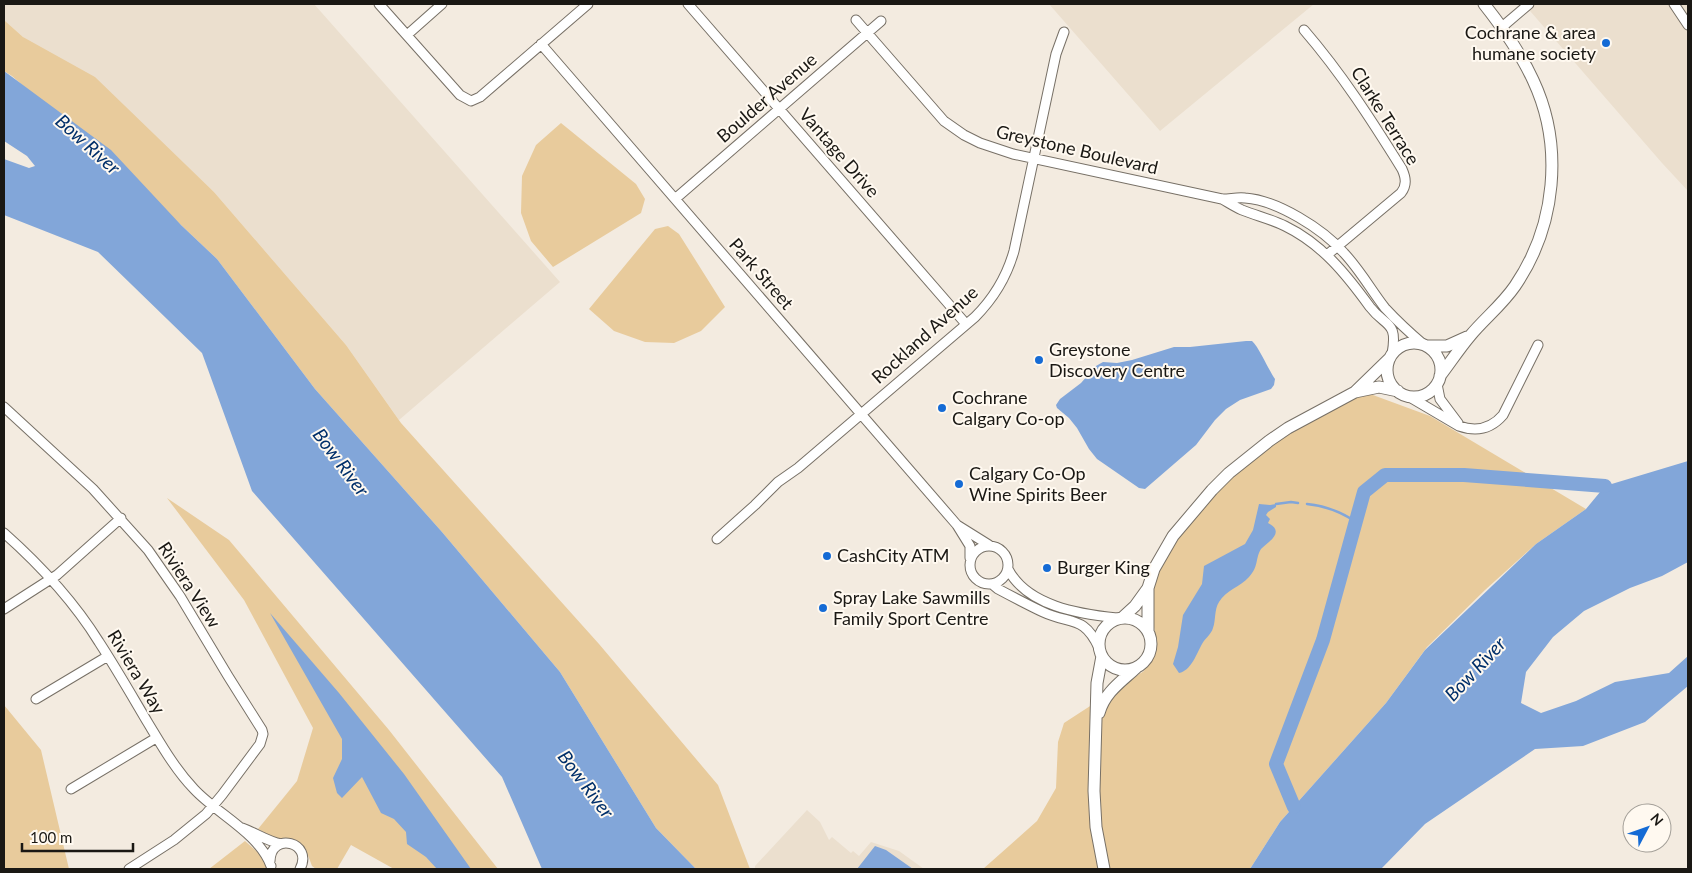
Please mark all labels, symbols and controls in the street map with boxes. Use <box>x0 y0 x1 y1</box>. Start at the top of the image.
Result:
place label: Cochrane & area humane society <box>1465 21 1597 64</box>
marker: Cochrane & area humane society <box>1600 37 1612 49</box>
street label: Boulder Avenue <box>712 48 821 147</box>
street label: Clarke Terrace <box>1347 62 1425 169</box>
street label: Vantage Drive <box>795 103 885 202</box>
water label: Bow River <box>51 109 126 179</box>
street label: Greystone Boulevard <box>994 120 1160 178</box>
street label: Park Street <box>725 233 799 314</box>
street label: Rockland Avenue <box>867 281 982 388</box>
place label: Greystone Discovery Centre <box>1049 338 1185 381</box>
marker: Greystone Discovery Centre <box>1033 354 1045 366</box>
place label: Cochrane Calgary Co-op <box>952 386 1065 429</box>
marker: Cochrane Calgary Co-op <box>936 402 948 414</box>
water label: Bow River <box>309 423 375 500</box>
place label: Calgary Co-Op Wine Spirits Beer <box>969 462 1107 505</box>
marker: Calgary Co-Op Wine Spirits Beer <box>953 478 965 490</box>
street label: Riviera View <box>154 537 226 632</box>
place label: CashCity ATM <box>837 544 950 566</box>
marker: CashCity ATM <box>821 550 833 562</box>
place label: Burger King <box>1057 556 1150 578</box>
marker: Burger King <box>1041 562 1053 574</box>
place label: Spray Lake Sawmills Family Sport Centre <box>833 586 990 629</box>
marker: Spray Lake Sawmills Family Sport Centre <box>817 602 829 614</box>
street label: Riviera Way <box>103 626 171 718</box>
water label: Bow River <box>1439 632 1510 705</box>
water label: Bow River <box>554 745 620 822</box>
north arrow <box>1622 803 1672 853</box>
text: N <box>1647 809 1667 829</box>
scale bar <box>22 820 134 852</box>
text: 100 m <box>30 828 72 846</box>

